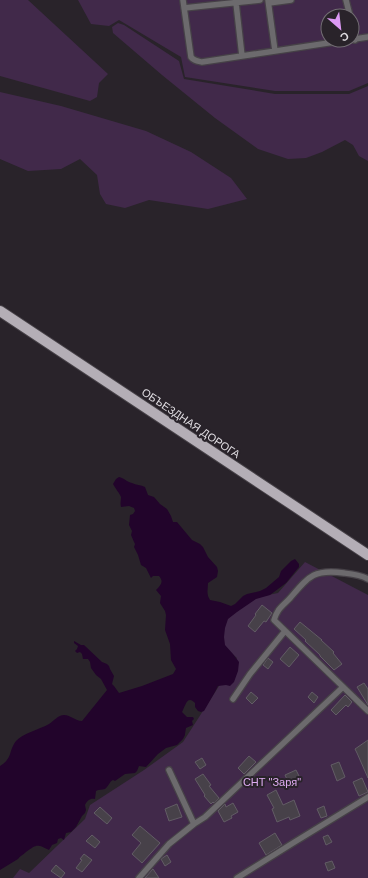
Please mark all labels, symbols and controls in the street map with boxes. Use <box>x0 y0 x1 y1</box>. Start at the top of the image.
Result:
north arrow <box>320 8 360 48</box>
text: С <box>338 30 351 44</box>
street label: ОБЪЕЗДНАЯ ДОРОГА <box>140 386 243 461</box>
park label: СНТ "Заря" <box>243 776 301 788</box>

